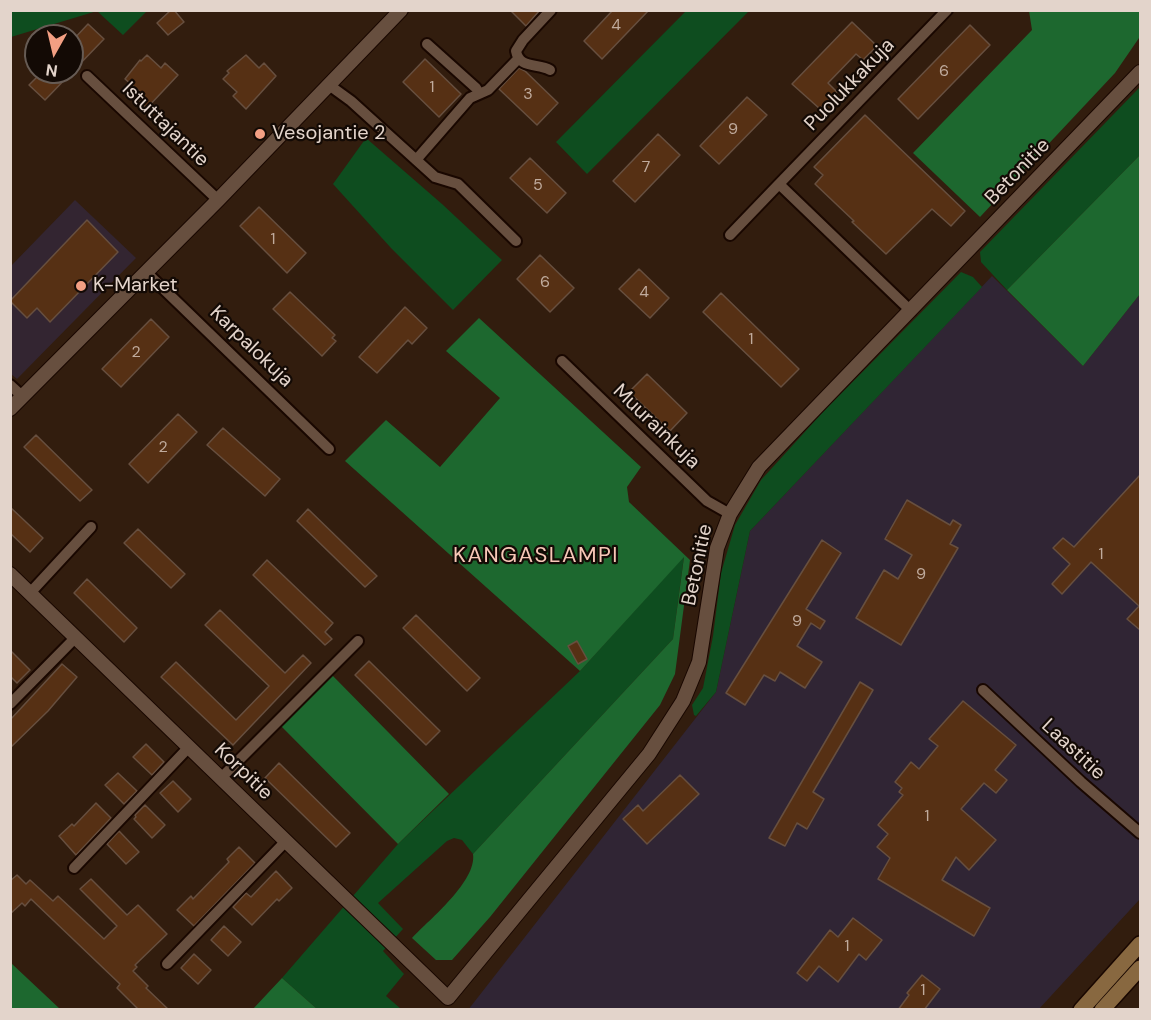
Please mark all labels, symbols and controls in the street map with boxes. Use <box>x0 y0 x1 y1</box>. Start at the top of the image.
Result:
house number: 4 <box>611 16 621 36</box>
north arrow <box>24 24 84 84</box>
street label: Puolukkakuja <box>800 34 900 136</box>
text: N <box>44 59 59 82</box>
house number: 6 <box>939 62 949 82</box>
street label: Istuttajantie <box>117 78 213 172</box>
house number: 1 <box>430 78 434 98</box>
house number: 3 <box>523 85 533 105</box>
house number: 9 <box>728 120 738 140</box>
place label: Vesojantie 2 <box>272 122 385 146</box>
marker: Vesojantie 2 <box>253 127 267 141</box>
street label: Betonitie <box>981 134 1055 210</box>
house number: 7 <box>642 158 650 178</box>
house number: 5 <box>533 176 543 196</box>
house number: 1 <box>271 230 275 250</box>
house number: 6 <box>540 273 550 293</box>
place label: K-Market <box>93 274 178 298</box>
marker: K-Market <box>74 279 88 293</box>
house number: 4 <box>639 283 649 303</box>
street label: Karpalokuja <box>204 301 298 393</box>
house number: 1 <box>749 330 753 350</box>
house number: 2 <box>131 343 141 363</box>
street label: Muurainkuja <box>608 380 704 474</box>
house number: 2 <box>158 438 168 458</box>
street label: Betonitie <box>678 522 718 608</box>
district label: KANGASLAMPI <box>453 543 619 569</box>
house number: 1 <box>1099 545 1103 565</box>
house number: 9 <box>916 565 926 585</box>
house number: 9 <box>792 612 802 632</box>
street label: Laastitie <box>1036 714 1110 786</box>
street label: Korpitie <box>209 738 277 806</box>
house number: 1 <box>925 807 929 827</box>
house number: 1 <box>845 937 849 957</box>
house number: 1 <box>921 981 925 1001</box>

